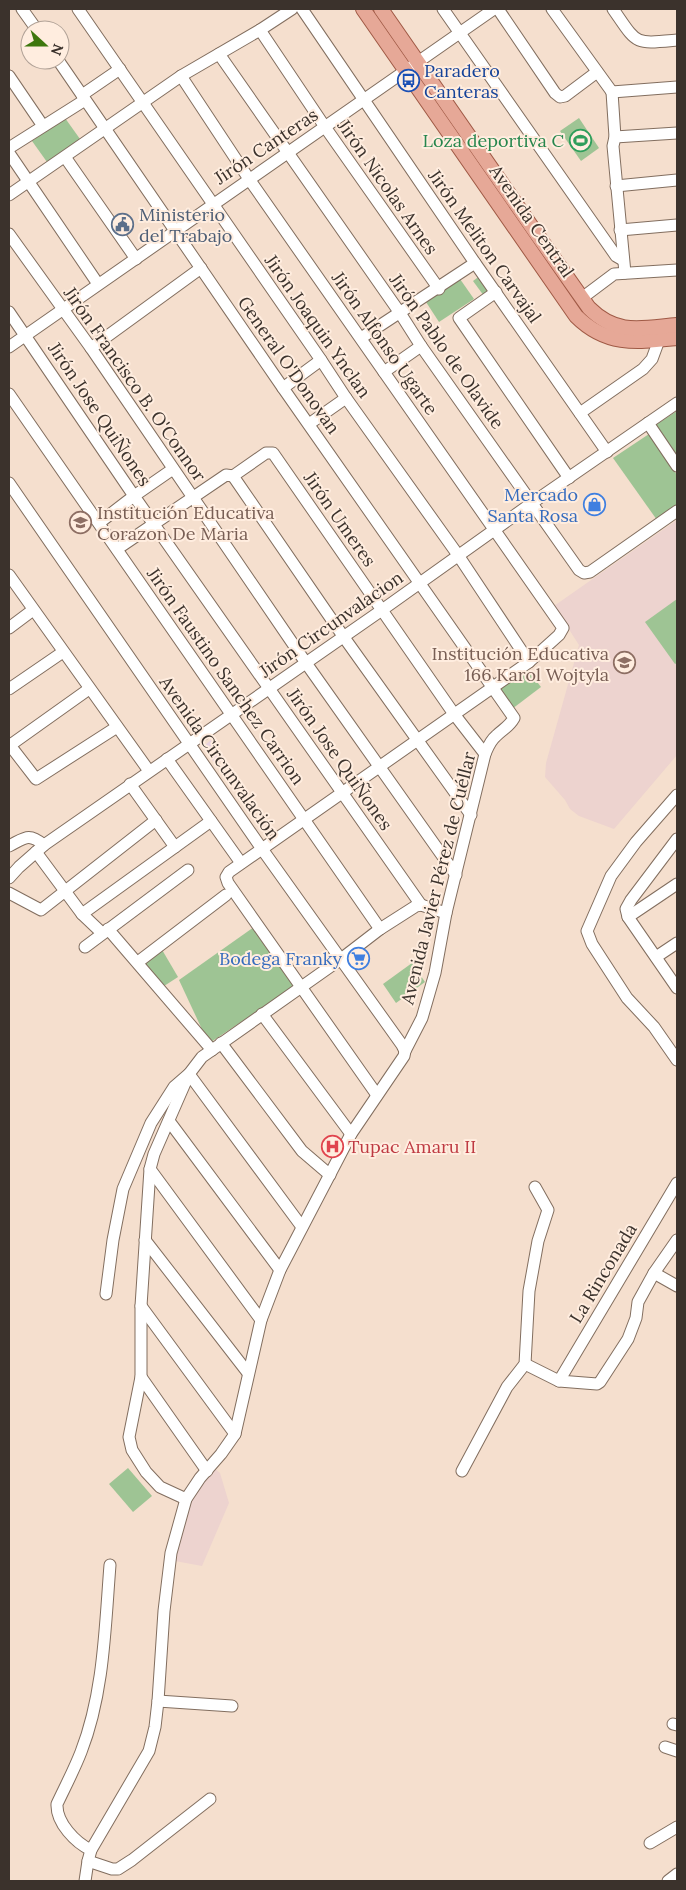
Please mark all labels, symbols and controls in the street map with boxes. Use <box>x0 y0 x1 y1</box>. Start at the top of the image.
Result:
north arrow <box>20 20 70 70</box>
text: N <box>47 41 67 58</box>
place label: Paradero Canteras <box>424 59 500 103</box>
bus stop icon: Paradero Canteras <box>396 68 420 92</box>
street label: Jirón Canteras <box>209 103 322 190</box>
street label: Jirón Nicolas Arnes <box>332 114 443 259</box>
sports icon: Loza deportiva C <box>568 128 592 152</box>
place label: Loza deportiva C <box>423 129 564 152</box>
street label: Avenida Central <box>484 159 579 282</box>
street label: Jirón Meliton Carvajal <box>423 164 547 327</box>
place label: Ministerio del Trabajo <box>139 203 232 247</box>
public building icon: Ministerio del Trabajo <box>111 212 135 236</box>
street label: Jirón Joaquin Ynclan <box>259 249 376 402</box>
street label: Jirón Alfonso Ugarte <box>326 266 443 419</box>
street label: Jirón Pablo de Olavide <box>384 268 509 433</box>
street label: Jirón Francisco B. O'Connor <box>58 281 211 486</box>
street label: General O'Donovan <box>233 292 345 438</box>
street label: Jirón Jose QuiÑones <box>43 337 157 490</box>
street label: Jirón Umeres <box>298 466 381 571</box>
place label: Mercado Santa Rosa <box>487 483 578 527</box>
shop icon: Mercado Santa Rosa <box>582 492 606 516</box>
place label: Institución Educativa Corazon De Maria <box>97 501 275 545</box>
school or university icon: Institución Educativa Corazon De Maria <box>69 510 93 534</box>
street label: Jirón Faustino Sanchez Carrion <box>142 562 310 789</box>
street label: Jirón Circunvalacion <box>254 566 407 683</box>
place label: Institución Educativa 166 Karol Wojtyla <box>431 642 609 686</box>
school or university icon: Institución Educativa 166 Karol Wojtyla <box>613 651 637 675</box>
street label: Avenida Circunvalación <box>154 671 285 845</box>
street label: Jirón Jose QuiÑones <box>282 682 398 835</box>
street label: Avenida Javier Pérez de Cuéllar <box>395 749 481 1008</box>
supermarket icon: Bodega Franky <box>346 946 370 970</box>
place label: Bodega Franky <box>219 947 342 970</box>
hospital icon: Tupac Amaru II <box>320 1134 344 1158</box>
place label: Tupac Amaru II <box>348 1135 476 1158</box>
street label: La Rinconada <box>564 1219 642 1327</box>

